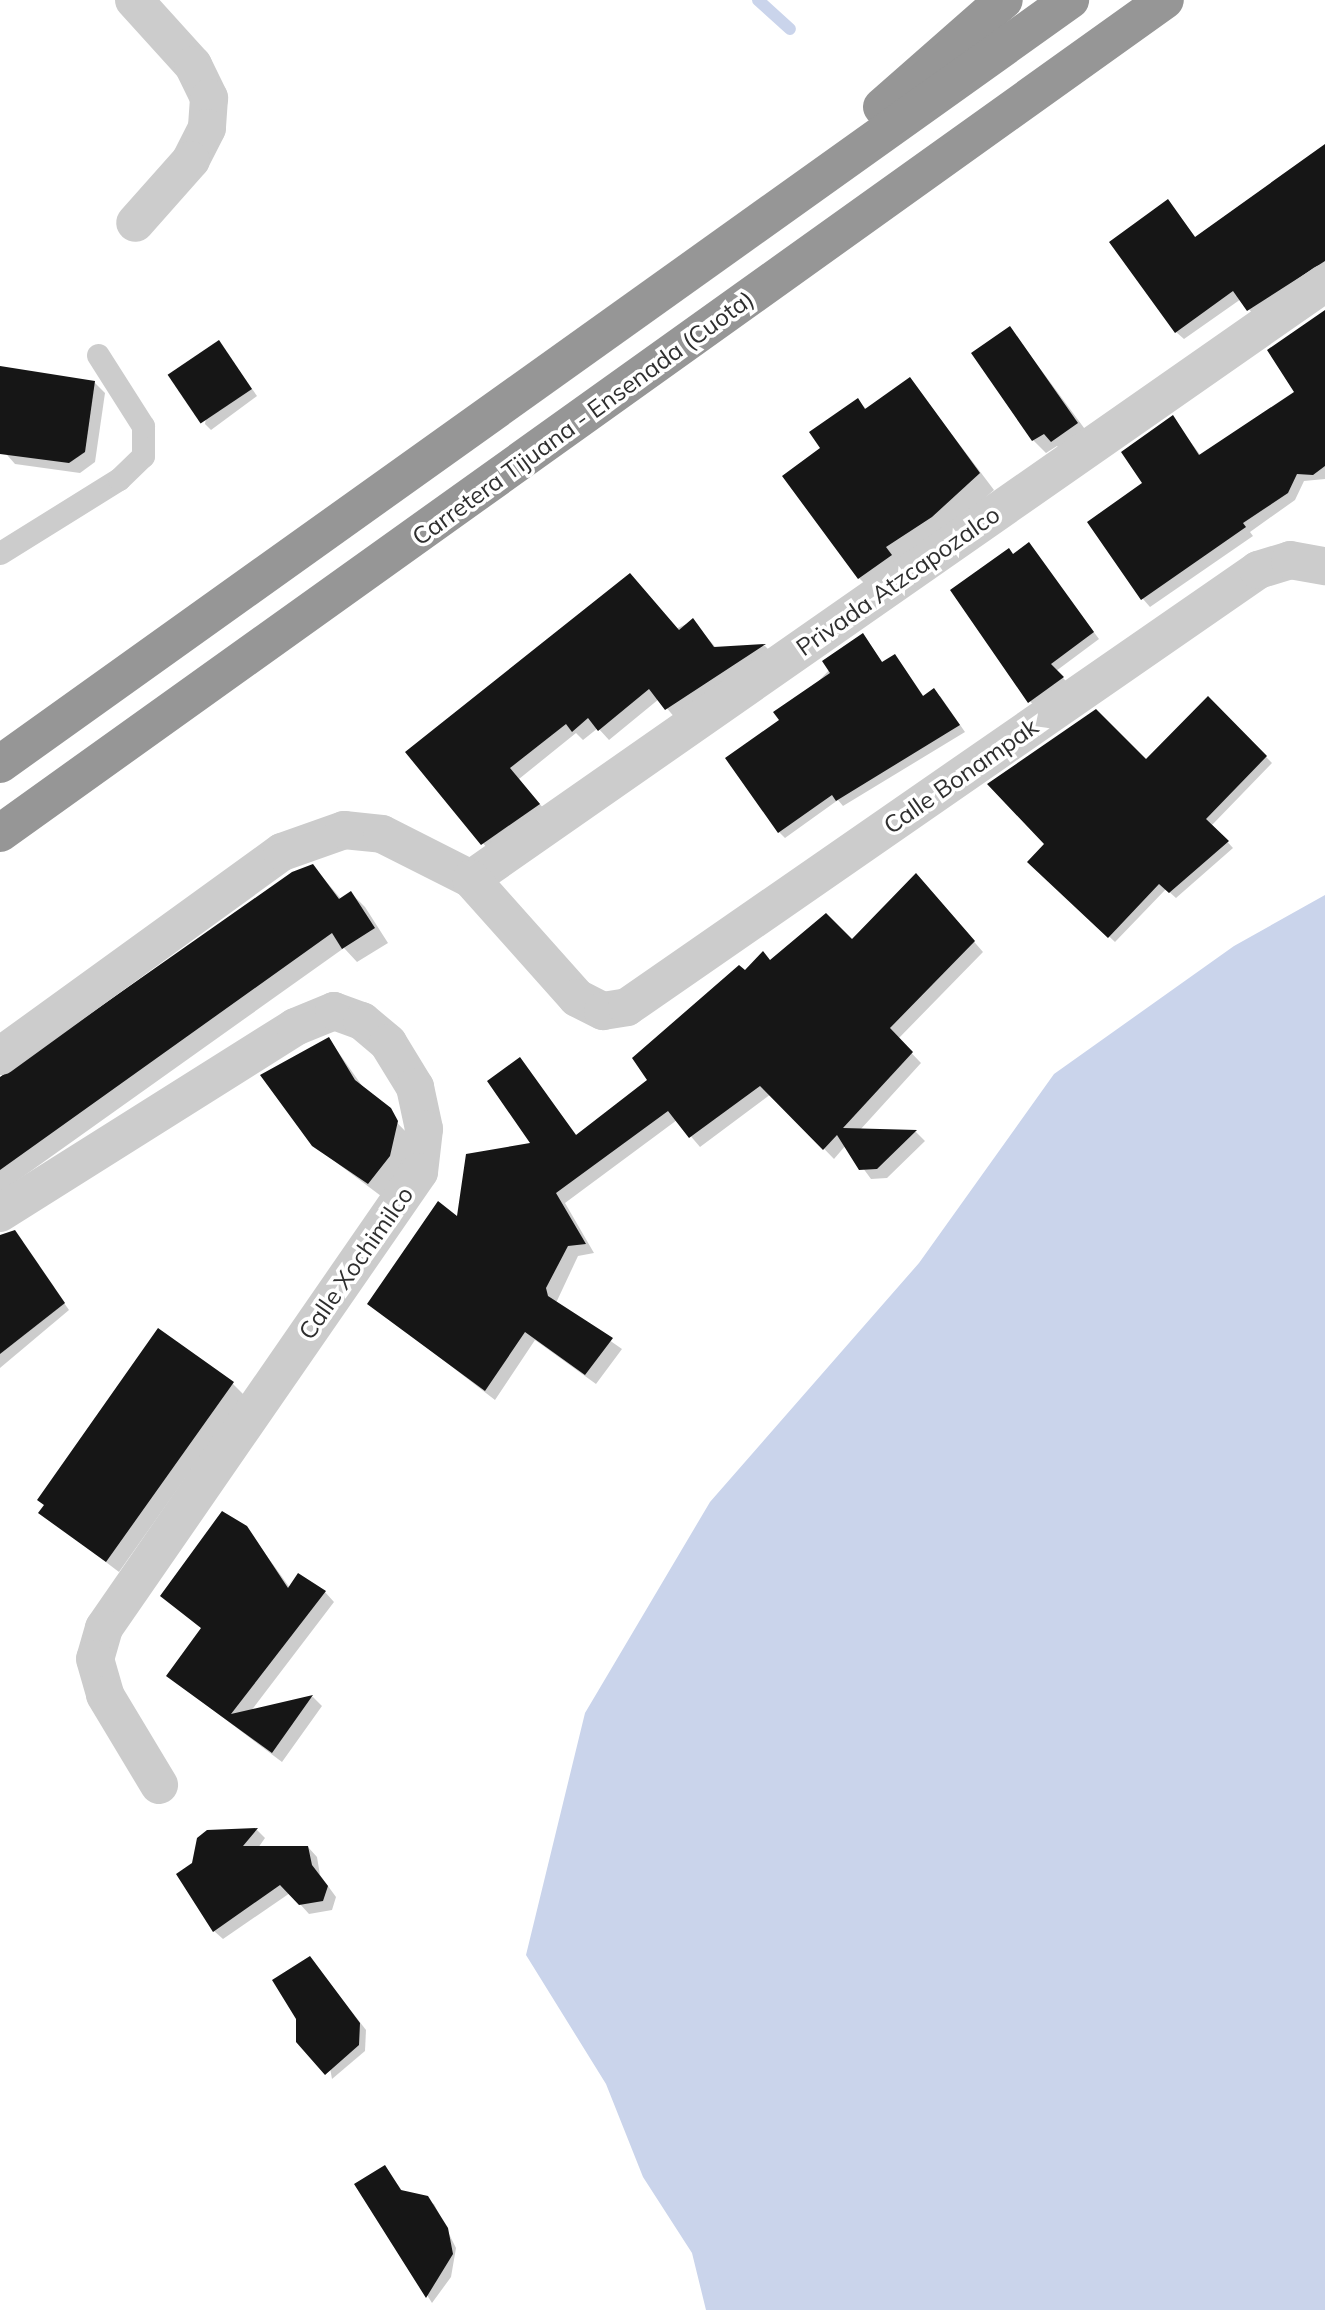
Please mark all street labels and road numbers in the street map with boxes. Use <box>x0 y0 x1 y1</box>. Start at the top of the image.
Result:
street label: Carretera Tijuana - Ensenada (Cuota) <box>407 284 759 552</box>
street label: Privada Atzcapozalco <box>791 500 1005 662</box>
street label: Calle Bonampak <box>878 712 1044 840</box>
street label: Calle Xochimilco <box>293 1181 419 1345</box>

